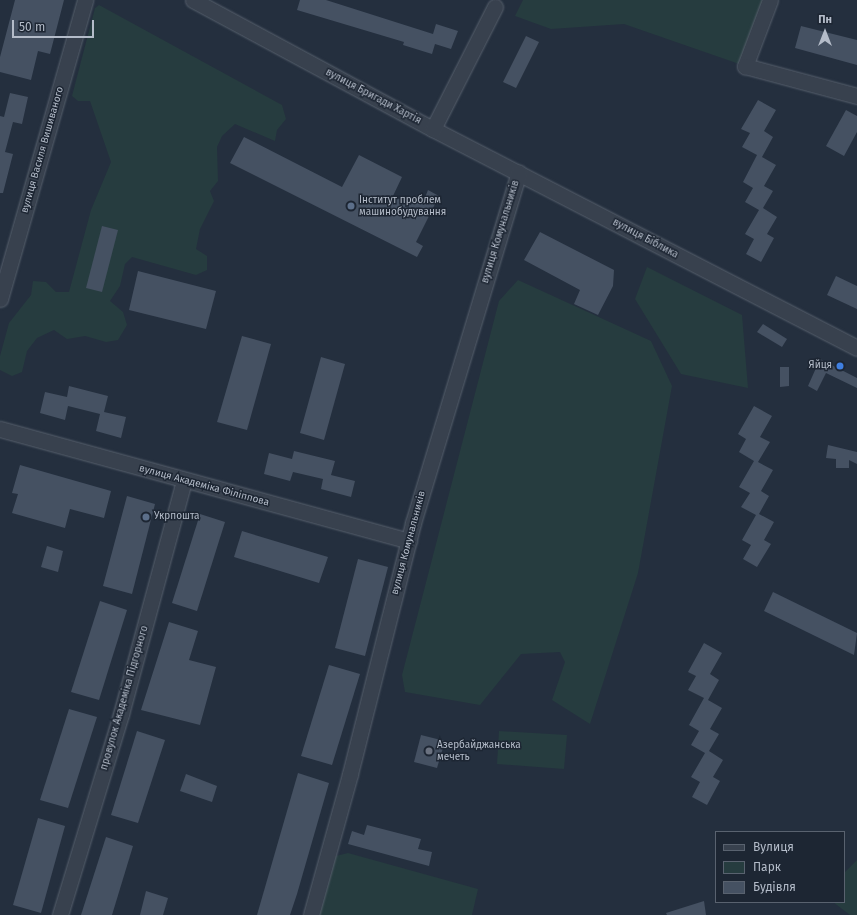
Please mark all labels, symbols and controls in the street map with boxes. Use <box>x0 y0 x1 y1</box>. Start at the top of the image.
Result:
scale bar <box>14 12 96 38</box>
north arrow <box>805 12 845 52</box>
text: Пн <box>818 13 832 26</box>
text: 50 m <box>19 20 45 34</box>
street label: вулиця Бригади Хартія <box>323 67 423 127</box>
street label: вулиця Василя Вишиваного <box>19 85 67 215</box>
street label: вулиця Комунальників <box>480 179 522 285</box>
place label: Інститут проблем машинобудування <box>359 194 446 218</box>
marker: Інститут проблем машинобудування <box>346 201 356 211</box>
street label: вулиця Біблика <box>610 217 680 261</box>
place label: Яйця <box>809 360 832 372</box>
marker: Яйця <box>835 361 845 371</box>
street label: вулиця Академіка Філіппова <box>138 463 270 509</box>
street label: вулиця Комунальників <box>389 490 429 596</box>
place label: Укрпошта <box>154 511 199 523</box>
marker: Укрпошта <box>141 512 151 522</box>
street label: провулок Академіка Підгорного <box>99 624 151 772</box>
place label: Азербайджанська мечеть <box>437 739 521 762</box>
marker: Азербайджанська мечеть <box>424 746 434 756</box>
legend <box>715 831 845 903</box>
text: Вулиця <box>753 840 794 854</box>
text: Парк <box>753 860 781 874</box>
text: Будівля <box>753 880 796 894</box>

